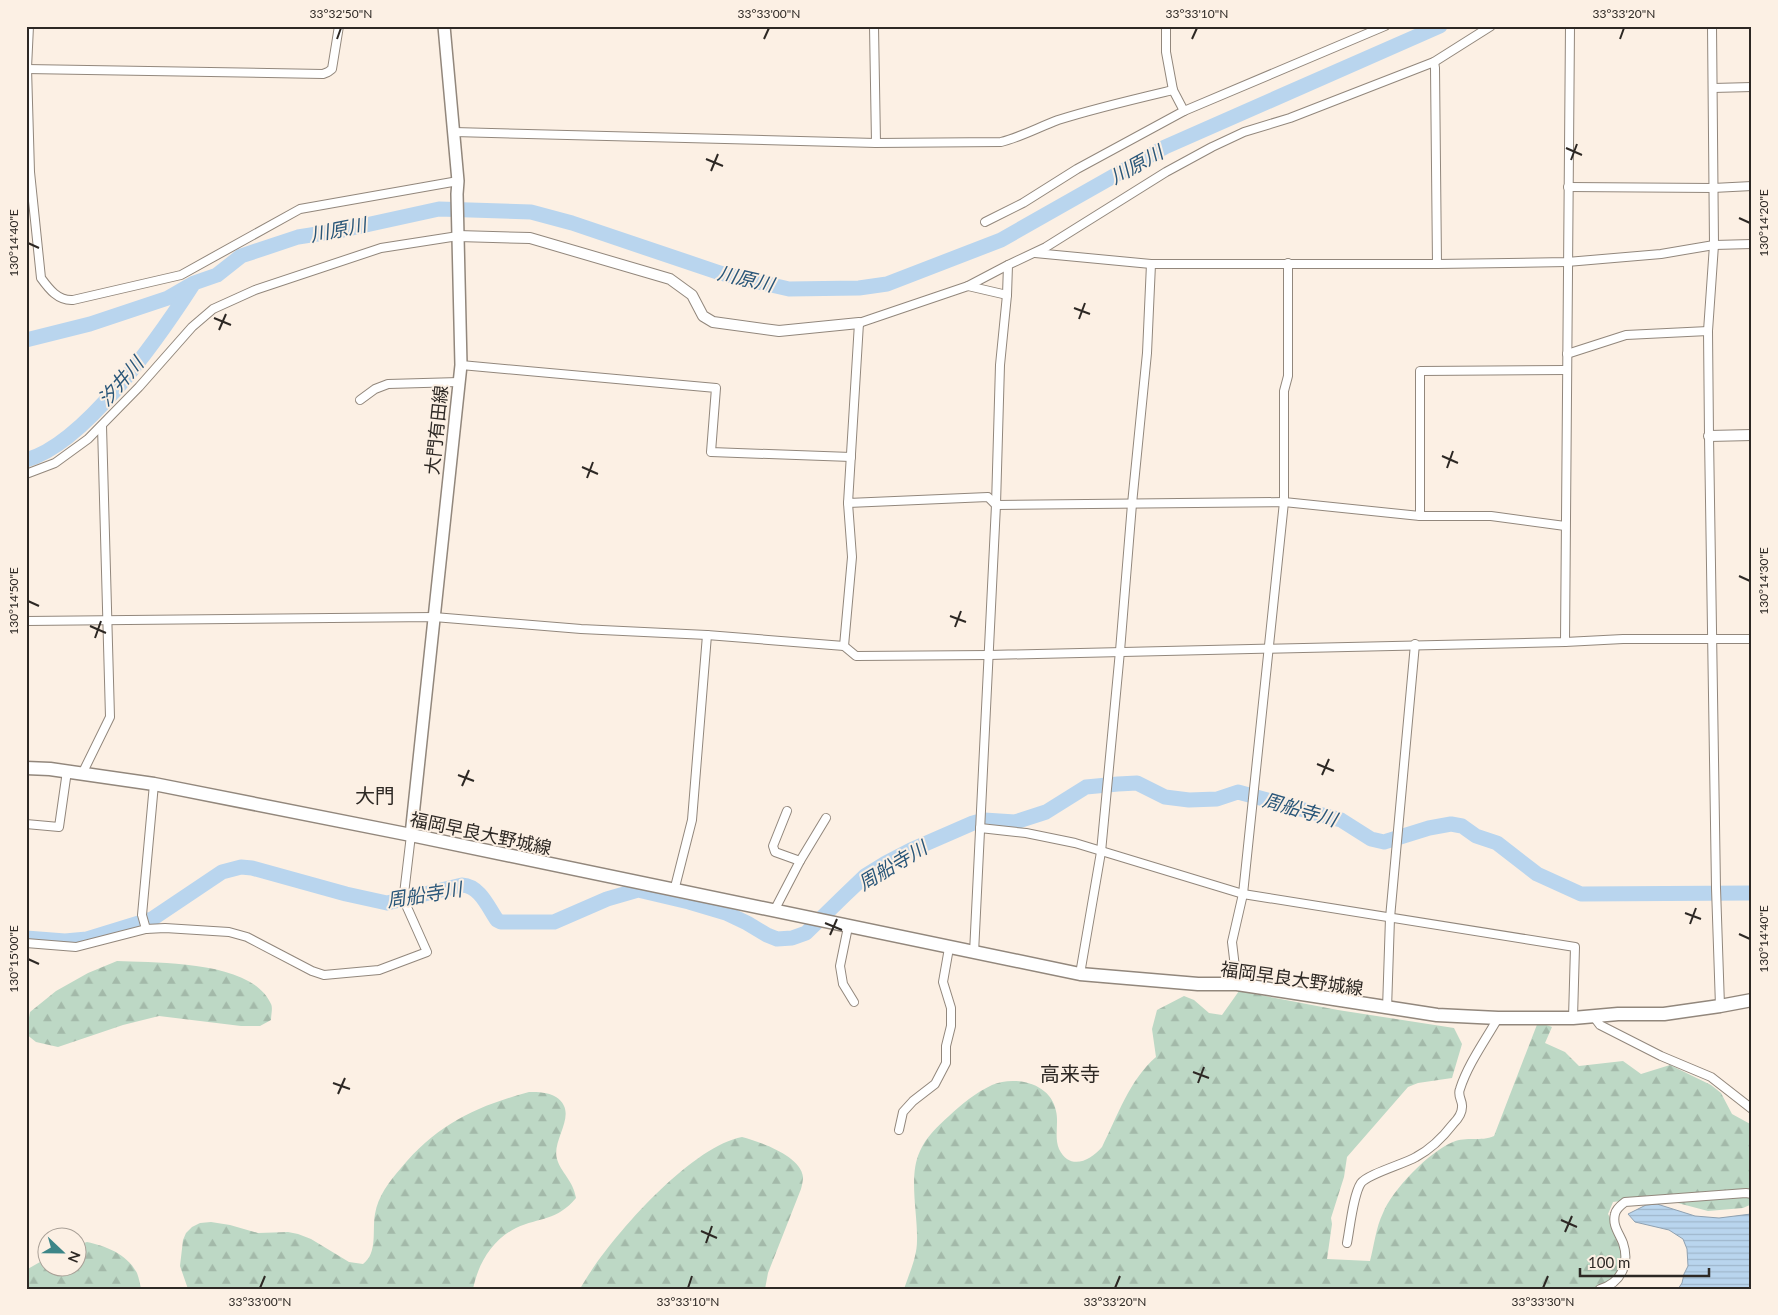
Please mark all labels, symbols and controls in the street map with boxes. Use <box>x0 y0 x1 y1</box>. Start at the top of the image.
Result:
text: 33°32'50"N <box>310 6 372 21</box>
text: 33°33'00"N <box>738 6 800 21</box>
text: 33°33'10"N <box>1166 6 1228 21</box>
text: 33°33'20"N <box>1593 6 1655 21</box>
water label: 川原川 <box>1105 139 1168 188</box>
text: 130°14'20"E <box>1756 189 1771 257</box>
text: 130°14'40"E <box>6 209 21 277</box>
water label: 川原川 <box>308 212 370 246</box>
water label: 川原川 <box>716 260 778 296</box>
water label: 汐井川 <box>93 350 149 410</box>
street label: 大門有田線 <box>420 384 452 476</box>
text: 130°14'30"E <box>1756 547 1771 615</box>
text: 130°14'50"E <box>6 567 21 635</box>
district label: 大門 <box>355 783 395 807</box>
water label: 周船寺川 <box>1260 787 1342 831</box>
street label: 福岡早良大野城線 <box>408 807 554 859</box>
water label: 周船寺川 <box>853 835 932 894</box>
water label: 周船寺川 <box>385 876 465 911</box>
text: 130°14'40"E <box>1756 905 1771 973</box>
text: 130°15'00"E <box>6 925 21 993</box>
street label: 福岡早良大野城線 <box>1219 957 1365 999</box>
district label: 高来寺 <box>1040 1061 1100 1085</box>
north arrow <box>38 1228 88 1278</box>
scale bar <box>1580 1245 1709 1277</box>
text: N <box>65 1249 84 1265</box>
text: 100 m <box>1588 1253 1630 1271</box>
text: 33°33'00"N <box>229 1294 291 1309</box>
text: 33°33'10"N <box>657 1294 719 1309</box>
text: 33°33'20"N <box>1084 1294 1146 1309</box>
text: 33°33'30"N <box>1512 1294 1574 1309</box>

